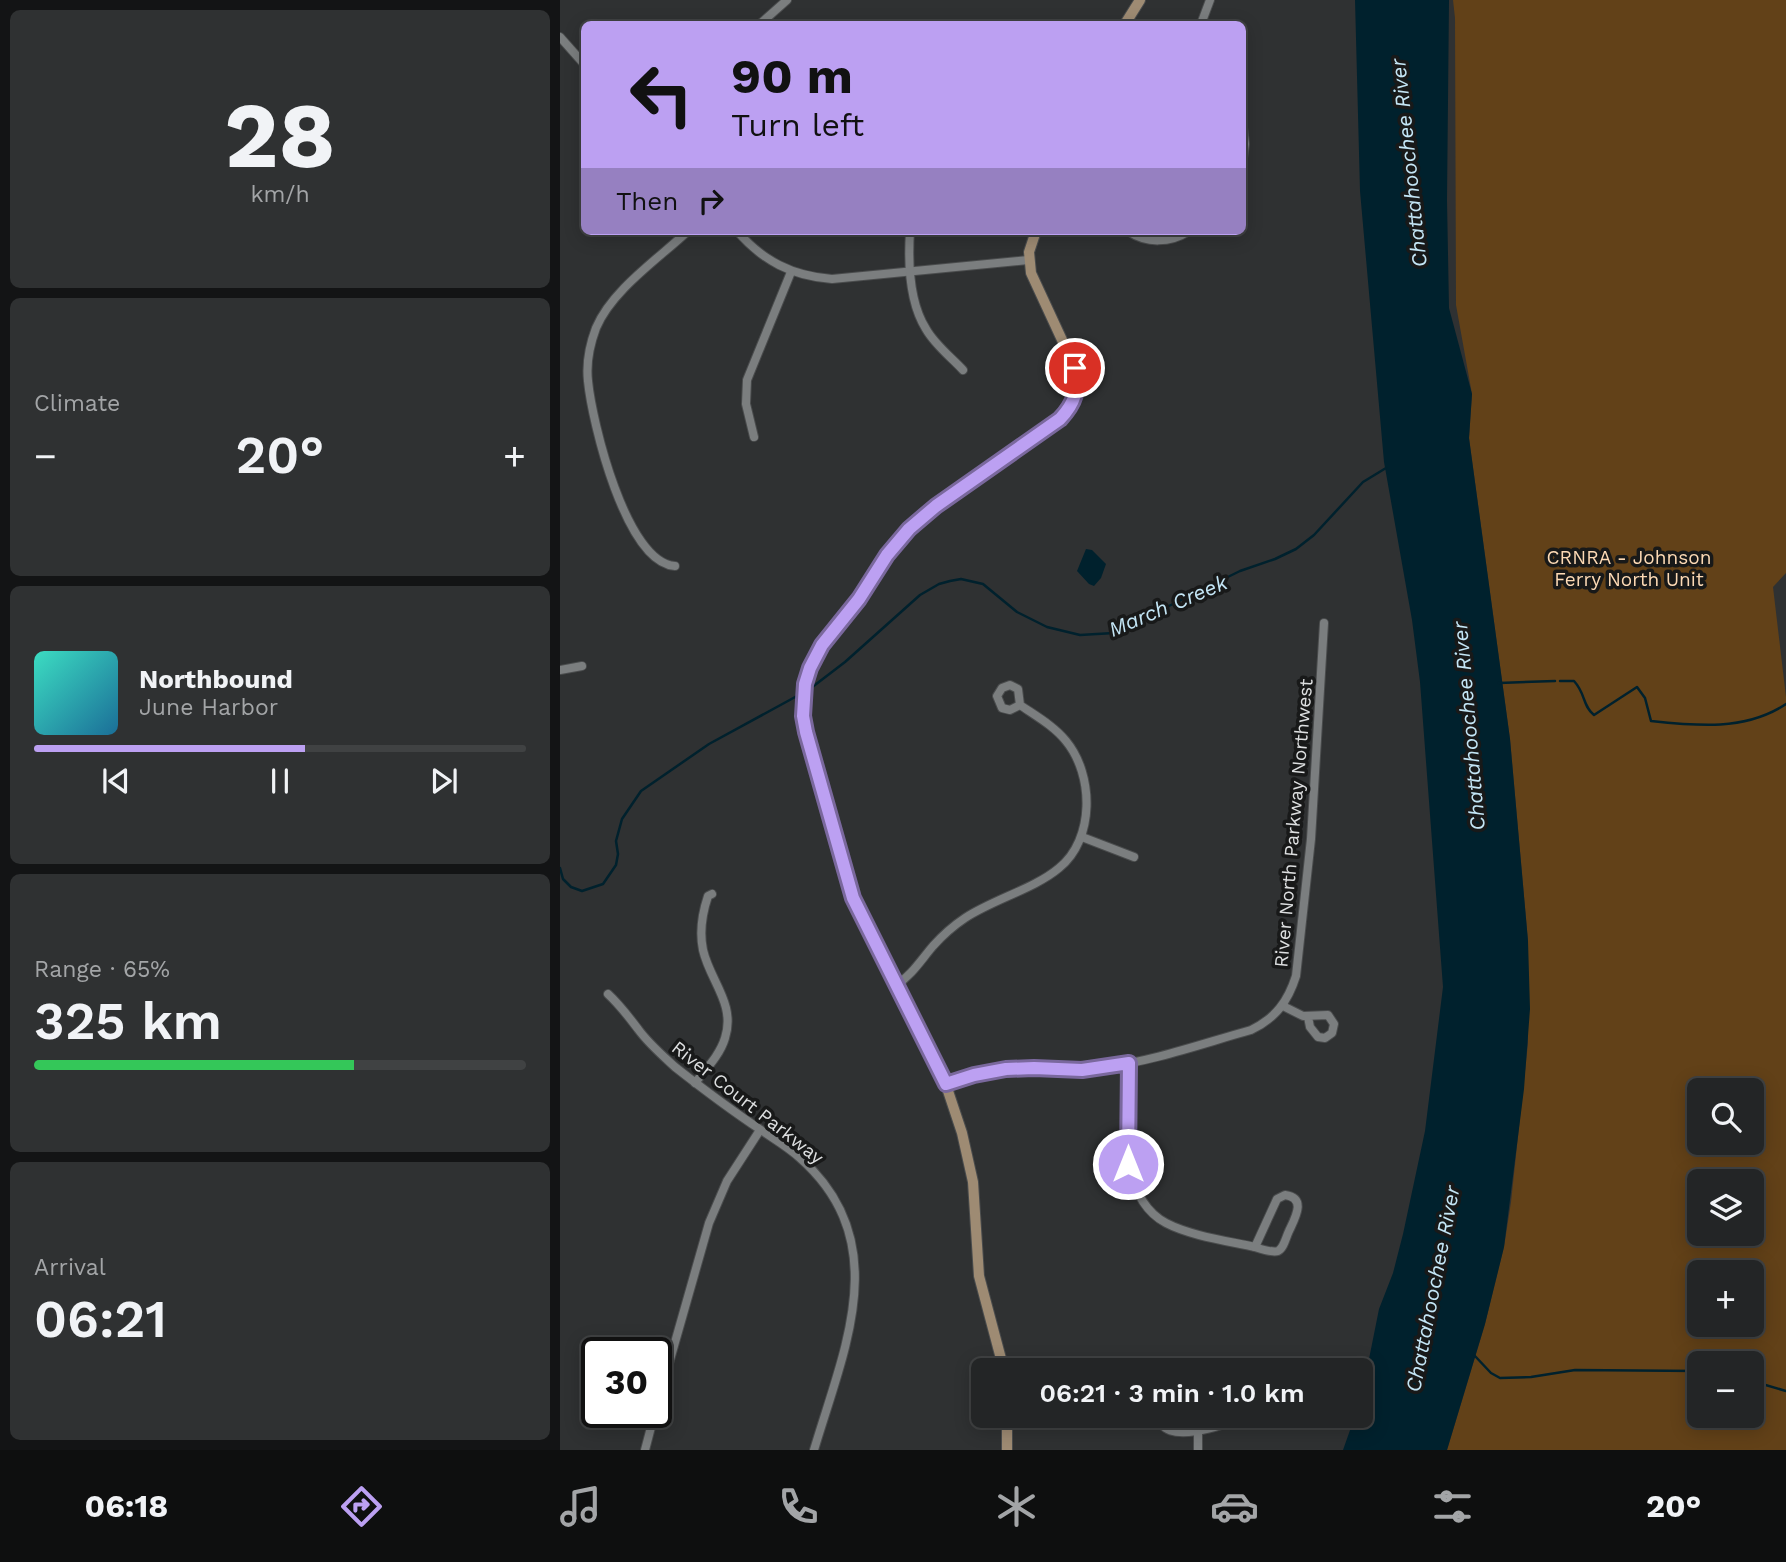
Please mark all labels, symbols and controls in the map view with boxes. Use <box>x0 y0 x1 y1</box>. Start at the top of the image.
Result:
text: 90 m <box>731 47 853 105</box>
icon: left <box>616 49 707 140</box>
water label: Chattahoochee River <box>1385 57 1432 269</box>
text: 28 <box>224 82 336 189</box>
text: Turn left <box>731 106 864 144</box>
text: km/h <box>250 181 310 208</box>
icon: right <box>692 182 730 220</box>
text: Then <box>616 186 678 216</box>
pin <box>1045 338 1105 398</box>
icon: arrive <box>1056 349 1094 387</box>
text: Climate <box>34 390 120 417</box>
text: 20° <box>236 425 324 486</box>
text: − <box>34 434 57 478</box>
text: + <box>503 434 526 478</box>
park label: CRNRA - Johnson Ferry North Unit <box>1547 546 1711 591</box>
water label: March Creek <box>1105 569 1231 642</box>
water label: Chattahoochee River <box>1447 620 1490 832</box>
text: Northbound <box>139 664 293 694</box>
street label: River North Parkway Northwest <box>1269 678 1318 968</box>
text: June Harbor <box>139 694 278 721</box>
icon: previous <box>97 762 135 800</box>
icon: pause <box>261 762 299 800</box>
icon: next <box>425 762 463 800</box>
text: Range · 65% <box>34 956 170 983</box>
text: 325 km <box>34 991 222 1052</box>
street label: River Court Parkway <box>667 1036 828 1169</box>
map controls <box>1687 1078 1764 1428</box>
button: search <box>1687 1078 1764 1155</box>
position arrow <box>1091 1127 1165 1201</box>
button: layers <box>1687 1169 1764 1246</box>
water label: Chattahoochee River <box>1400 1183 1465 1394</box>
text: Arrival <box>34 1254 106 1281</box>
button: + <box>1687 1260 1764 1337</box>
text: 06:21 <box>34 1289 167 1350</box>
speed limit sign: 30 <box>581 1337 672 1428</box>
button: − <box>1687 1351 1764 1428</box>
text: 06:21 · 3 min · 1.0 km <box>1040 1378 1305 1408</box>
icon: directions <box>337 1482 386 1531</box>
icon: music <box>556 1482 605 1531</box>
icon: phone <box>774 1482 823 1531</box>
icon: climate <box>992 1482 1041 1531</box>
icon: car <box>1210 1482 1259 1531</box>
icon: filters <box>1428 1482 1477 1531</box>
text: 06:18 <box>85 1487 168 1525</box>
text: 20° <box>1646 1487 1701 1525</box>

